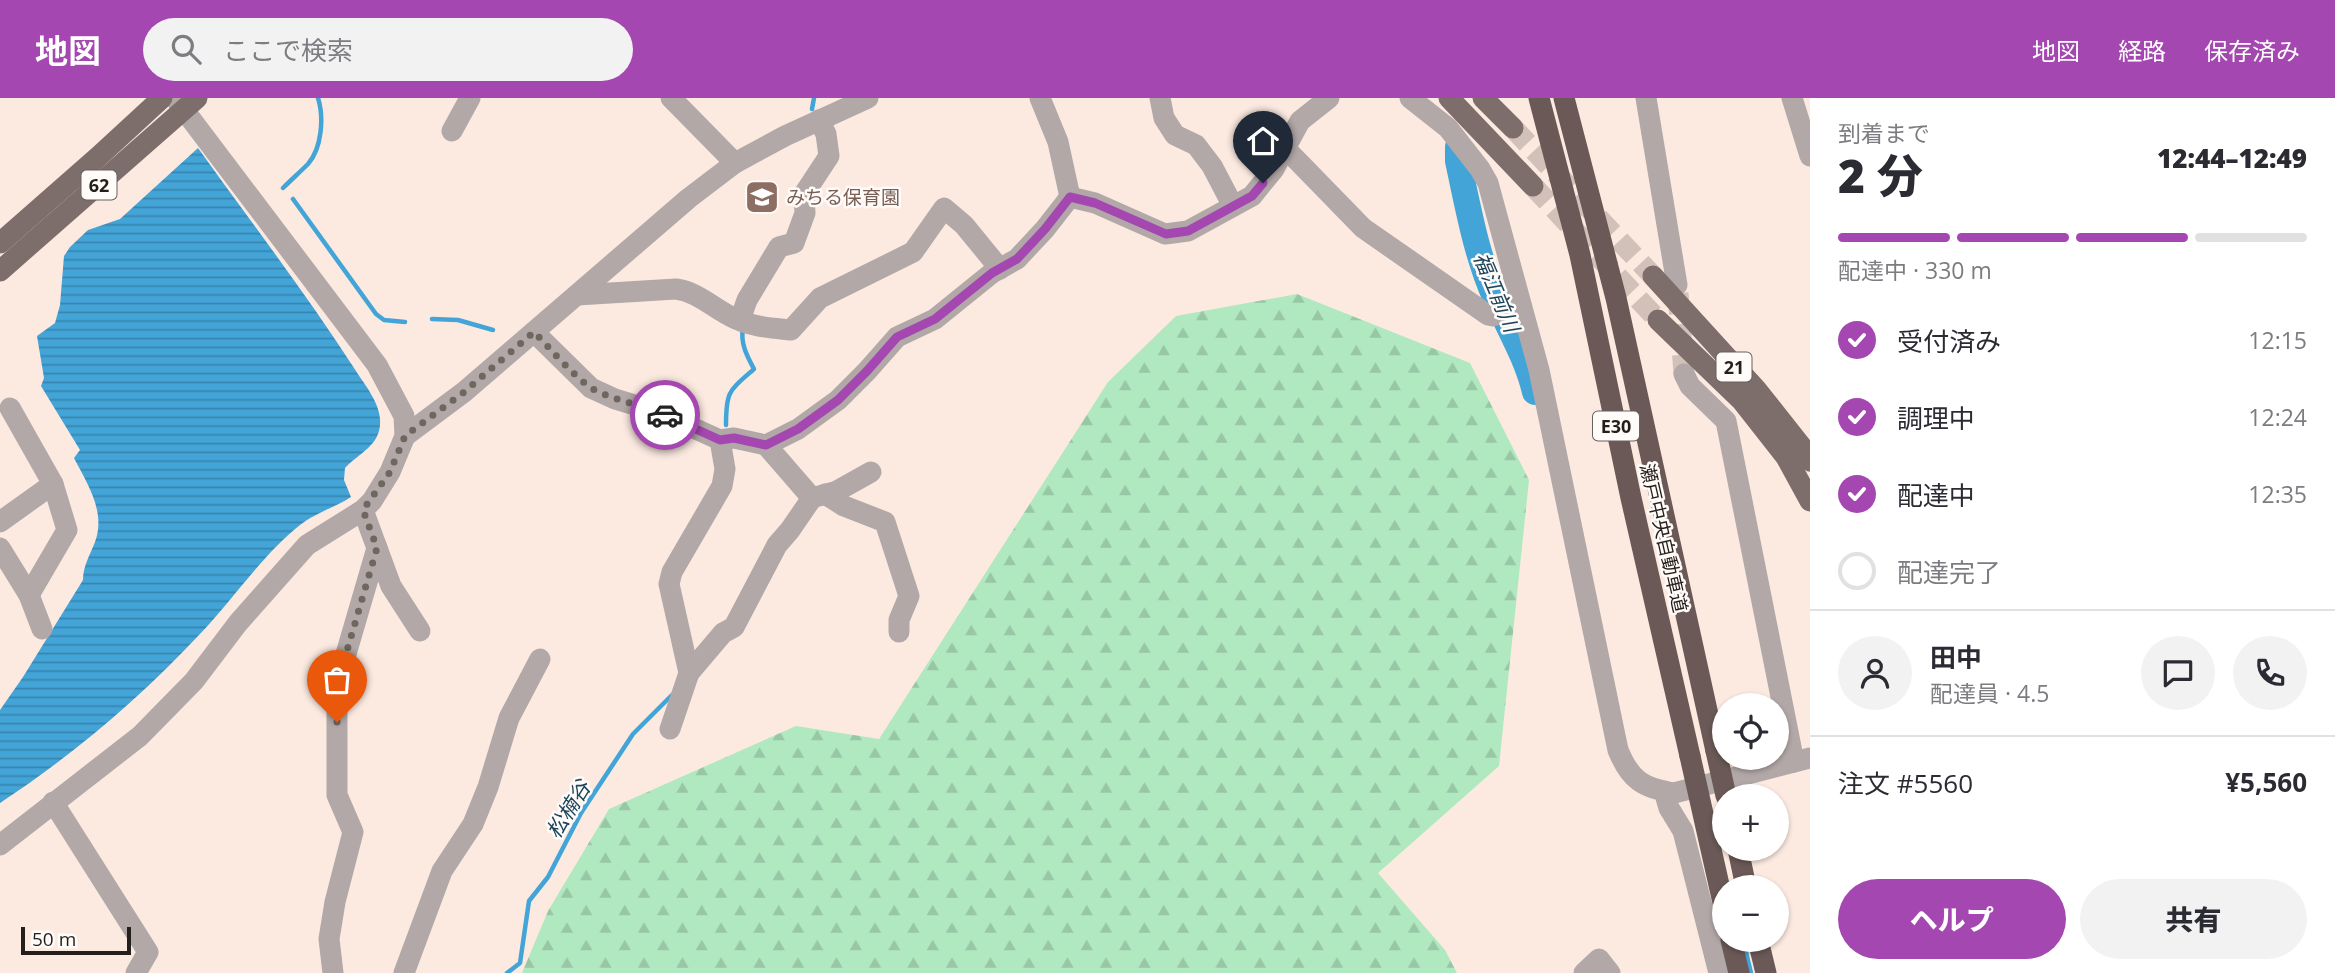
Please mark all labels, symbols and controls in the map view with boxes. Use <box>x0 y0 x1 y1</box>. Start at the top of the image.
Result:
search box <box>143 18 633 81</box>
text: 地図 <box>35 28 101 73</box>
icon: search <box>167 30 205 68</box>
text: ここで検索 <box>223 32 353 68</box>
text: 地図 <box>2032 34 2080 67</box>
text: 経路 <box>2118 34 2166 67</box>
text: 保存済み <box>2204 34 2300 67</box>
pin <box>1233 111 1293 183</box>
text: 到着まで <box>1838 117 1930 149</box>
icon: home <box>1244 122 1282 160</box>
text: 12:44–12:49 <box>2157 140 2307 176</box>
text: 2 分 <box>1838 144 1923 206</box>
road number: 62 <box>82 170 116 200</box>
school or university icon: みちる保育園 <box>743 178 781 216</box>
place label: みちる保育園 <box>786 184 900 210</box>
water label: 福江前川 <box>1468 248 1527 338</box>
text: 配達中 · 330 m <box>1838 254 1992 286</box>
icon: check <box>1838 321 1876 359</box>
text: 受付済み <box>1897 323 2001 359</box>
text: 12:15 <box>2248 324 2307 356</box>
road number: 21 <box>1716 353 1752 382</box>
courier <box>630 380 700 450</box>
icon: car <box>646 396 684 434</box>
icon: check <box>1838 398 1876 436</box>
text: 調理中 <box>1897 400 1975 436</box>
text: 12:24 <box>2248 401 2307 433</box>
road number: E30 <box>1593 412 1639 440</box>
street label: 瀬戸中央自動車道 <box>1634 461 1694 615</box>
icon: check <box>1838 475 1876 513</box>
text: 配達中 <box>1897 477 1975 513</box>
text: 12:35 <box>2248 478 2307 510</box>
text: 配達完了 <box>1897 554 2001 590</box>
button: person <box>1838 636 1912 710</box>
button: chat <box>2141 636 2215 710</box>
button: phone <box>2233 636 2307 710</box>
text: 田中 <box>1930 639 1982 675</box>
pin <box>307 650 367 722</box>
icon: bag <box>318 661 356 699</box>
text: 配達員 · 4.5 <box>1930 677 2049 709</box>
map controls <box>1712 693 1789 952</box>
button: locate <box>1712 693 1789 770</box>
text: ¥5,560 <box>2225 764 2307 800</box>
text: 注文 #5560 <box>1838 765 1973 801</box>
water label: 松楠谷 <box>539 773 598 843</box>
button: + <box>1712 784 1789 861</box>
button: − <box>1712 875 1789 952</box>
button: ヘルプ <box>1838 879 2066 959</box>
button: 共有 <box>2080 879 2307 959</box>
scale bar <box>21 924 131 956</box>
text: 50 m <box>32 926 76 952</box>

